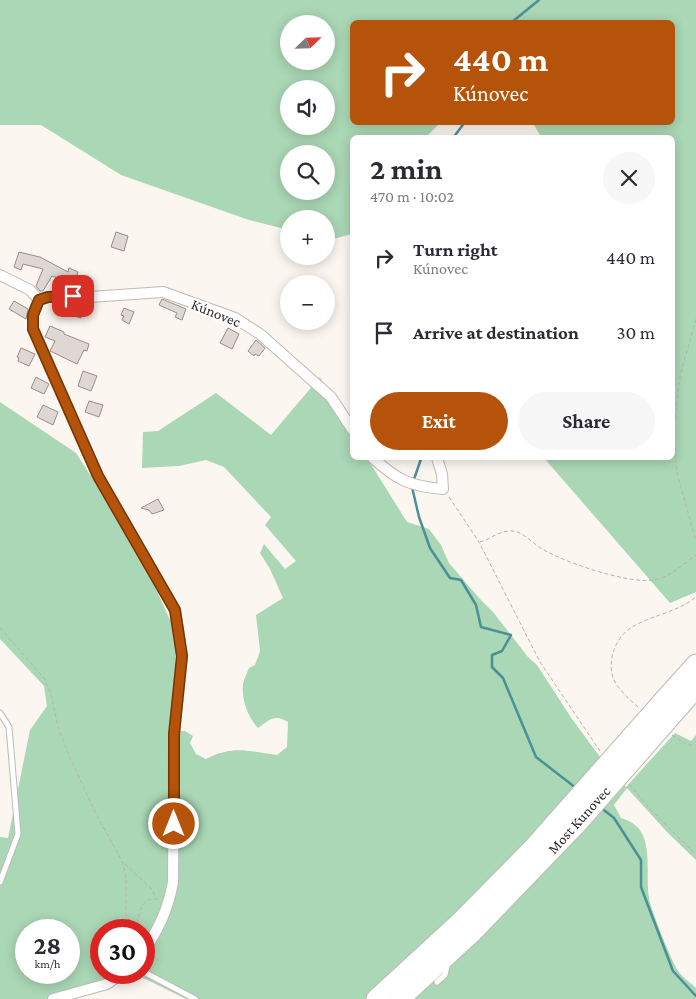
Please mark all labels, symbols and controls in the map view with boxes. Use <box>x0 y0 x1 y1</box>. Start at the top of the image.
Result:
north arrow <box>280 15 335 70</box>
map controls <box>280 15 335 330</box>
icon: right <box>370 40 435 105</box>
text: 440 m <box>453 40 548 79</box>
button: sound <box>280 80 335 135</box>
text: Kúnovec <box>453 81 528 106</box>
button: search <box>280 145 335 200</box>
text: 2 min <box>370 152 442 185</box>
button: close <box>603 152 655 204</box>
text: 470 m · 10:02 <box>370 188 454 205</box>
button: + <box>280 210 335 265</box>
text: Turn right <box>413 239 498 260</box>
icon: right <box>370 244 398 272</box>
text: 440 m <box>606 247 655 268</box>
text: Kúnovec <box>413 260 468 277</box>
pin <box>52 275 94 317</box>
button: − <box>280 275 335 330</box>
icon: arrive <box>59 282 87 310</box>
street label: Kúnovec <box>189 296 244 330</box>
icon: arrive <box>370 319 398 347</box>
text: Arrive at destination <box>413 322 579 343</box>
text: 30 m <box>616 322 655 343</box>
button: Exit <box>370 392 508 450</box>
button: Share <box>518 392 655 450</box>
street label: Most Kunovec <box>545 783 614 857</box>
position arrow <box>147 797 199 849</box>
speed limit sign: 30 <box>90 919 155 984</box>
text: 28 <box>34 932 61 959</box>
text: km/h <box>35 957 60 971</box>

